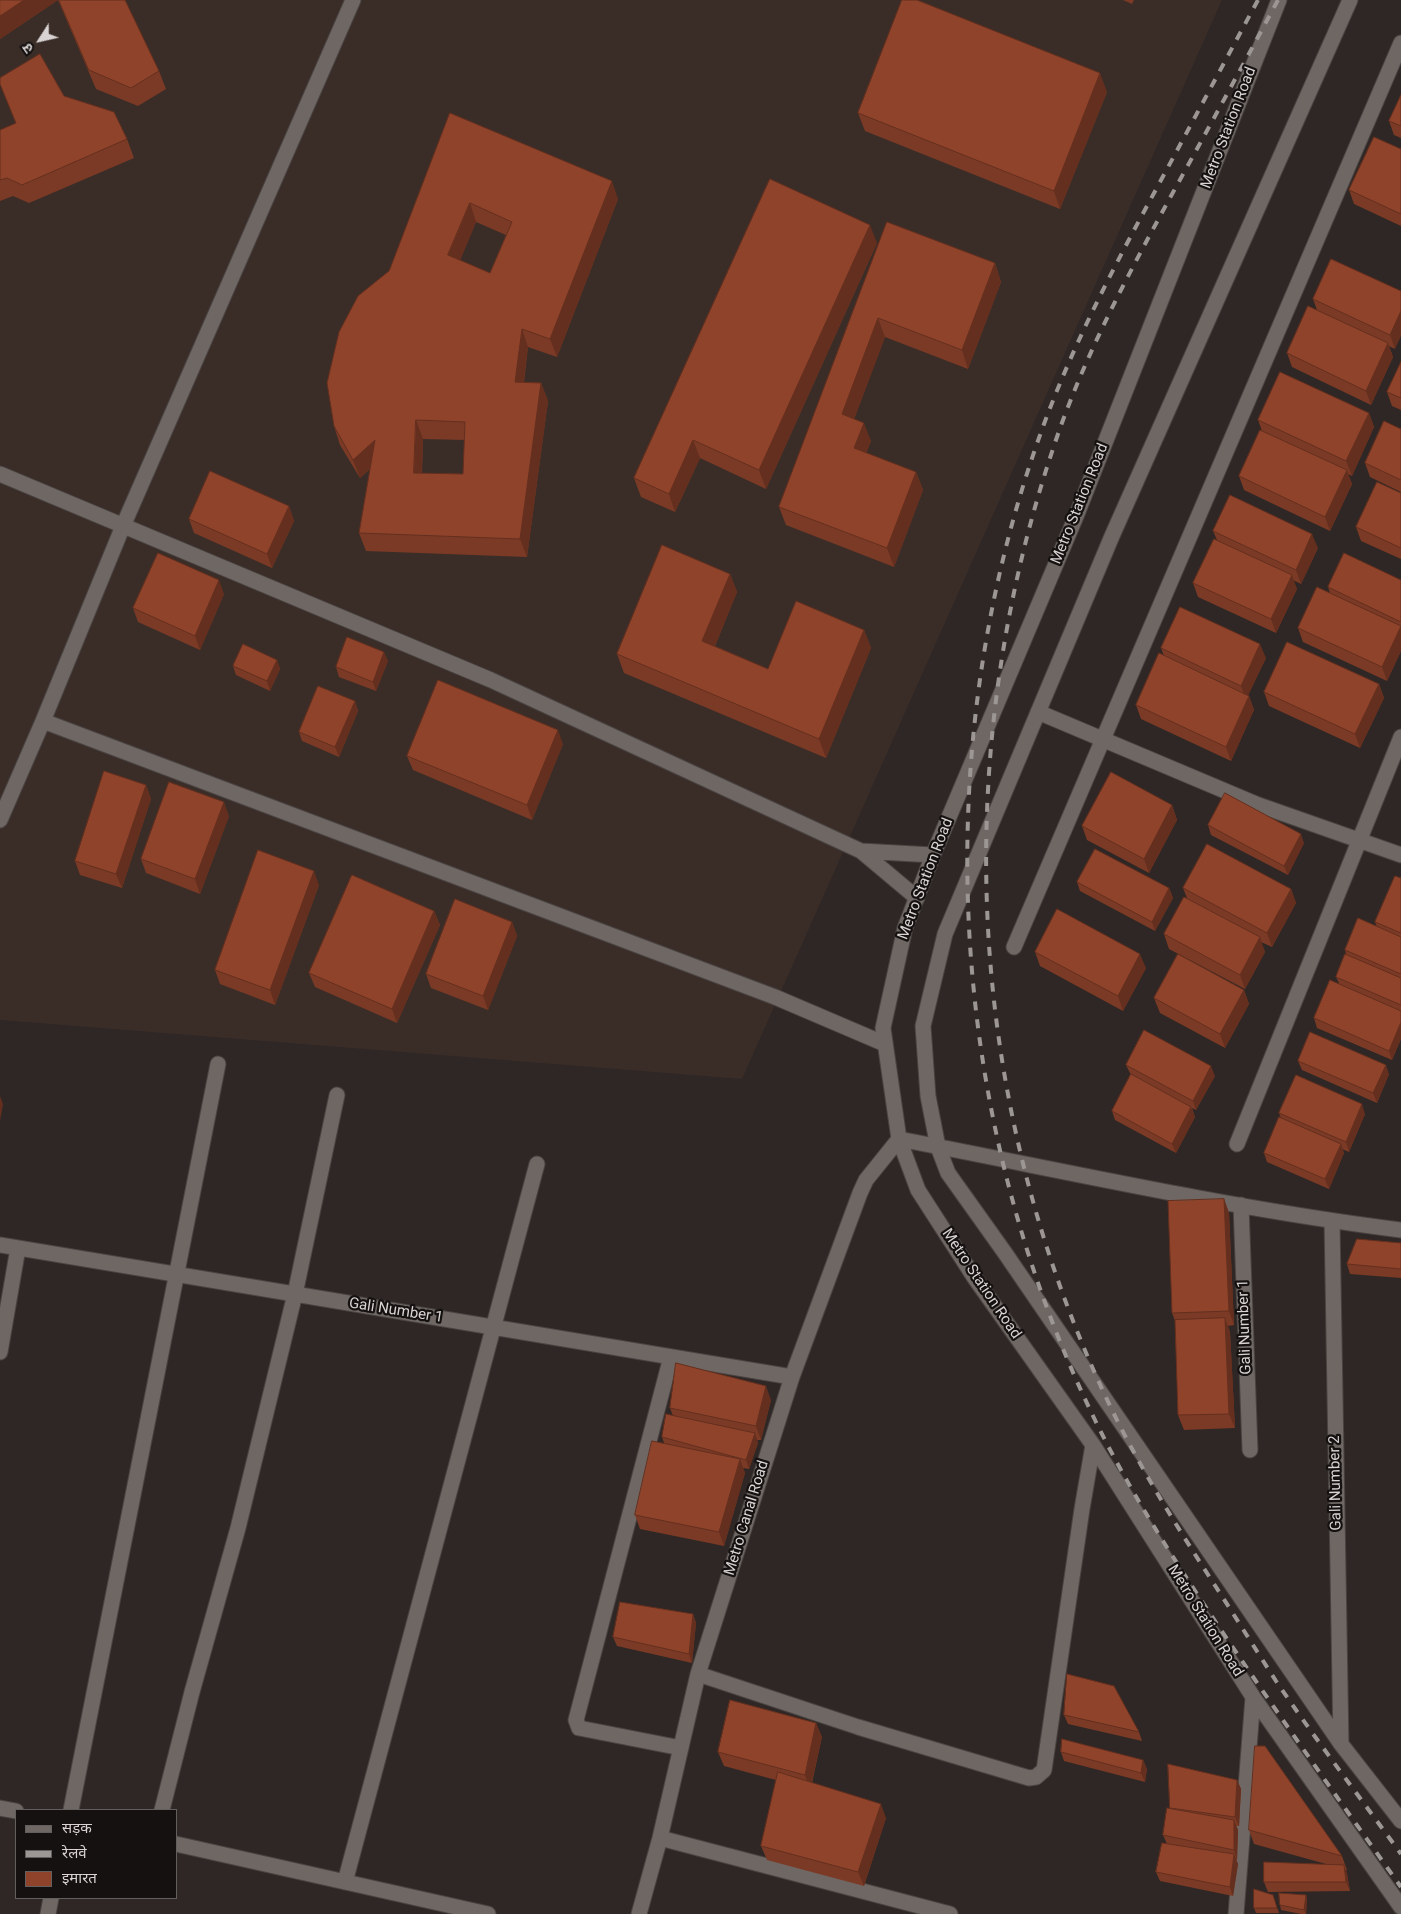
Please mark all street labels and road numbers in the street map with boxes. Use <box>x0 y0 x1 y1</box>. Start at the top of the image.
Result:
street label: Metro Station Road <box>1198 65 1260 191</box>
street label: Metro Station Road <box>1048 441 1112 567</box>
street label: Metro Station Road <box>895 816 957 942</box>
street label: Metro Station Road <box>938 1226 1024 1342</box>
street label: Gali Number 1 <box>1234 1279 1256 1375</box>
street label: Gali Number 1 <box>348 1295 444 1327</box>
street label: Gali Number 2 <box>1326 1435 1346 1531</box>
street label: Metro Canal Road <box>721 1458 773 1578</box>
street label: Metro Station Road <box>1163 1562 1247 1680</box>

